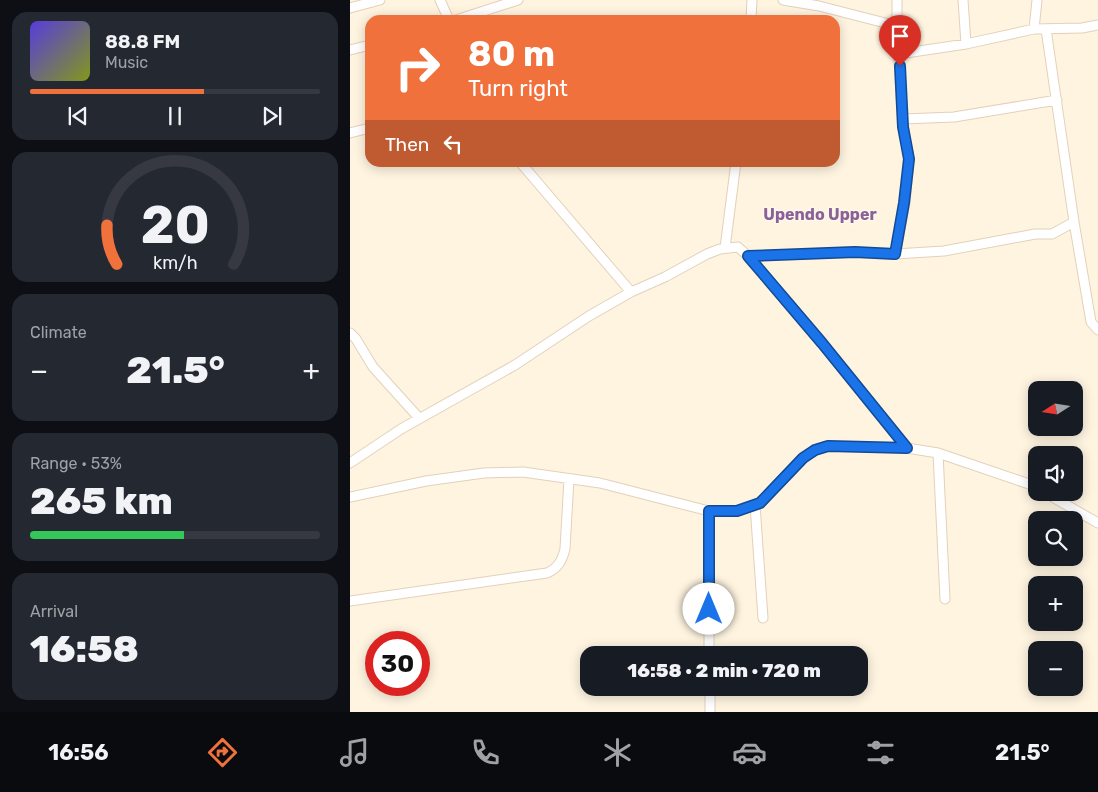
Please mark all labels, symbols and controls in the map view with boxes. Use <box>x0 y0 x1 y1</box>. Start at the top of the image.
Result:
pin <box>879 15 921 66</box>
icon: arrive <box>886 22 914 50</box>
text: 88.8 FM <box>105 30 180 53</box>
text: 80 m <box>468 33 555 75</box>
icon: right <box>385 35 450 100</box>
text: Music <box>105 53 148 72</box>
text: Turn right <box>468 75 568 102</box>
icon: previous <box>64 102 92 130</box>
icon: pause <box>161 102 189 130</box>
icon: next <box>258 102 286 130</box>
icon: left <box>439 130 467 158</box>
text: Then <box>385 133 429 156</box>
text: 20 <box>140 194 210 256</box>
district label: Upendo Upper <box>763 205 877 224</box>
text: km/h <box>153 252 197 273</box>
text: Climate <box>30 323 87 342</box>
text: 21.5° <box>126 347 225 393</box>
text: − <box>30 354 48 387</box>
text: + <box>303 354 320 387</box>
north arrow <box>1028 381 1082 436</box>
map controls <box>1028 381 1083 696</box>
button: sound <box>1028 446 1083 501</box>
text: Range · 53% <box>30 454 122 473</box>
text: 265 km <box>30 478 173 524</box>
button: search <box>1028 511 1083 566</box>
button: + <box>1028 576 1083 631</box>
position arrow <box>682 582 734 634</box>
text: Arrival <box>30 602 78 621</box>
text: 16:58 <box>30 626 139 672</box>
speed limit sign: 30 <box>365 631 430 696</box>
button: − <box>1028 641 1083 696</box>
text: 16:58 · 2 min · 720 m <box>627 659 821 682</box>
icon: directions <box>205 735 240 770</box>
icon: music <box>337 735 372 770</box>
icon: phone <box>468 735 503 770</box>
icon: climate <box>600 735 635 770</box>
icon: car <box>732 735 767 770</box>
icon: filters <box>863 735 898 770</box>
text: 16:56 <box>48 739 109 766</box>
text: 21.5° <box>995 739 1050 766</box>

